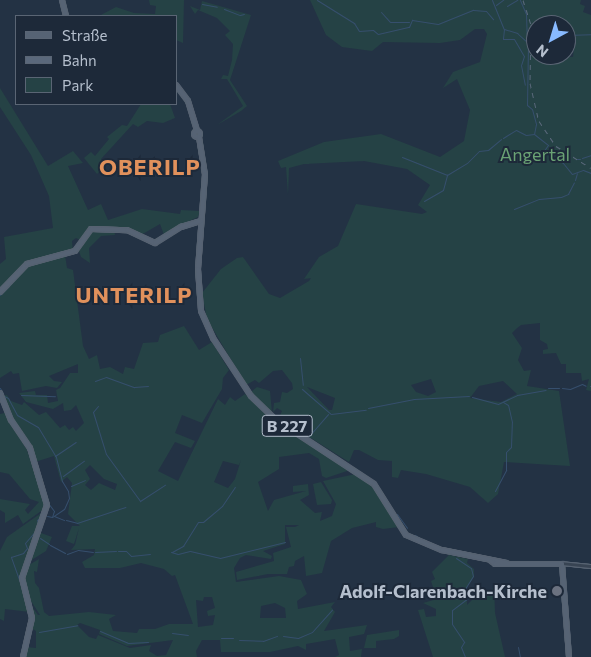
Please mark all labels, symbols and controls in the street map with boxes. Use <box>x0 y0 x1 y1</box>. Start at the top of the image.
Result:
legend <box>15 15 178 105</box>
north arrow <box>526 15 576 65</box>
text: Straße <box>62 26 108 44</box>
text: N <box>532 41 551 61</box>
text: Bahn <box>62 51 97 69</box>
text: Park <box>62 76 93 94</box>
park label: Angertal <box>500 143 570 165</box>
district label: OBERILP <box>98 154 202 180</box>
district label: UNTERILP <box>74 282 194 308</box>
road number: B 227 <box>261 412 313 440</box>
place label: Adolf-Clarenbach-Kirche <box>339 580 547 602</box>
marker: Adolf-Clarenbach-Kirche <box>551 585 563 597</box>

